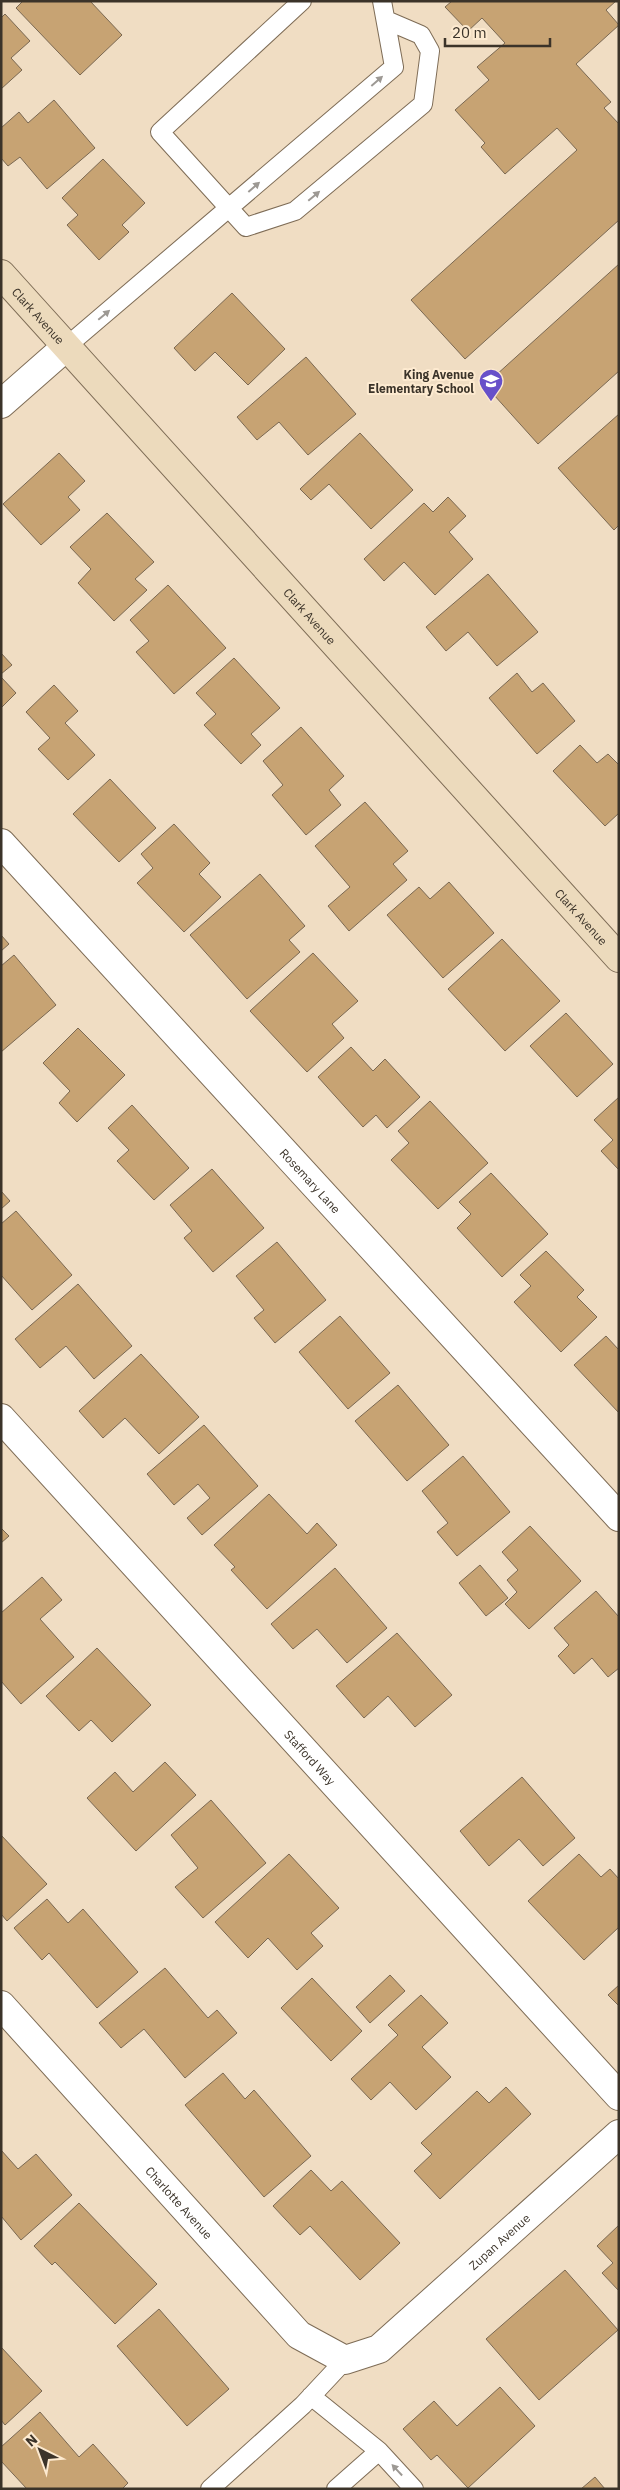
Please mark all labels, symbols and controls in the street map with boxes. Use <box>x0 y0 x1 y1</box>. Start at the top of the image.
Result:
scale bar <box>445 15 550 47</box>
text: 20 m <box>452 23 487 42</box>
one-way arrow <box>371 75 383 87</box>
one-way arrow <box>247 181 260 192</box>
one-way arrow <box>308 191 321 202</box>
street label: Clark Avenue <box>9 284 68 347</box>
one-way arrow <box>97 309 109 321</box>
place label: King Avenue Elementary School <box>368 367 474 396</box>
school or university icon: King Avenue Elementary School <box>478 368 504 402</box>
street label: Clark Avenue <box>281 585 340 648</box>
street label: Clark Avenue <box>552 885 611 948</box>
street label: Rosemary Lane <box>277 1145 344 1216</box>
street label: Stafford Way <box>281 1727 339 1788</box>
street label: Charlotte Avenue <box>143 2163 216 2242</box>
street label: Zupan Avenue <box>465 2210 533 2273</box>
north arrow <box>15 2425 65 2475</box>
text: N <box>22 2430 41 2450</box>
one-way arrow <box>391 2464 402 2476</box>

